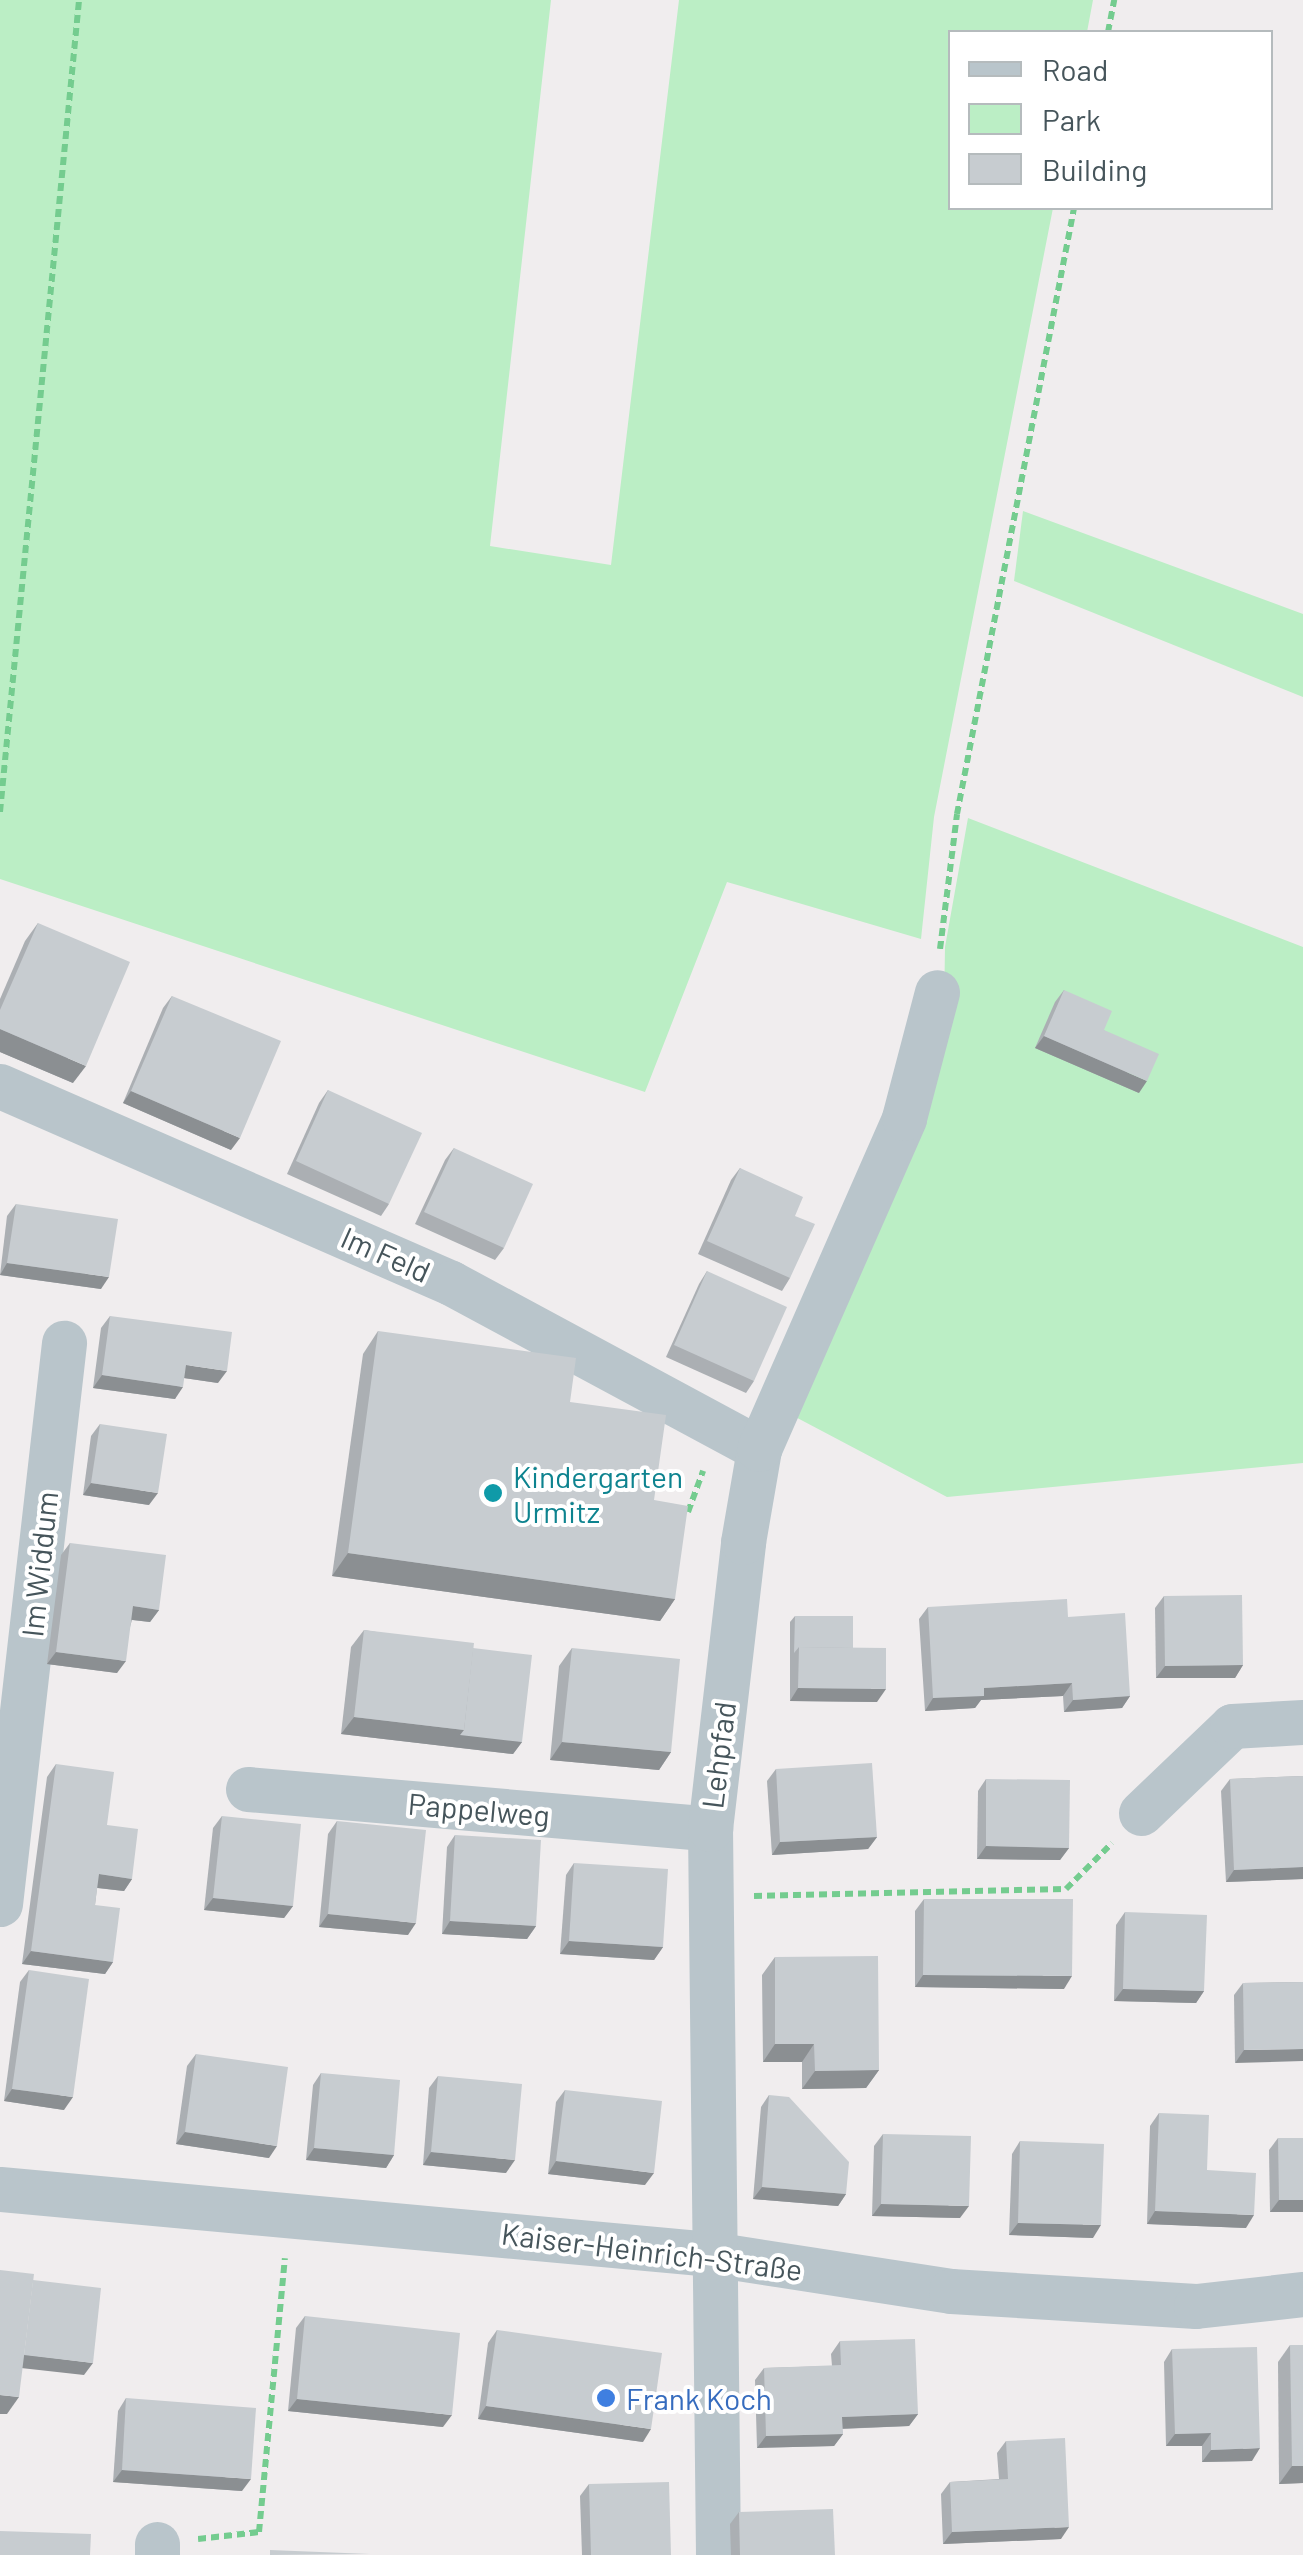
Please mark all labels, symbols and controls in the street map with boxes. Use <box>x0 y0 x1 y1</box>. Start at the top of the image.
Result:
legend <box>948 30 1273 210</box>
text: Road <box>1042 51 1108 87</box>
text: Park <box>1042 101 1101 137</box>
text: Building <box>1042 151 1147 187</box>
street label: Im Feld <box>336 1219 436 1289</box>
place label: Kindergarten Urmitz <box>513 1458 683 1528</box>
marker: Kindergarten Urmitz <box>482 1482 504 1504</box>
street label: Im Widdum <box>13 1489 65 1639</box>
street label: Lehpfad <box>694 1699 742 1811</box>
street label: Pappelweg <box>407 1785 551 1833</box>
street label: Kaiser-Heinrich-Straße <box>499 2215 805 2287</box>
place label: Frank Koch <box>626 2380 772 2416</box>
marker: Frank Koch <box>595 2387 617 2409</box>

